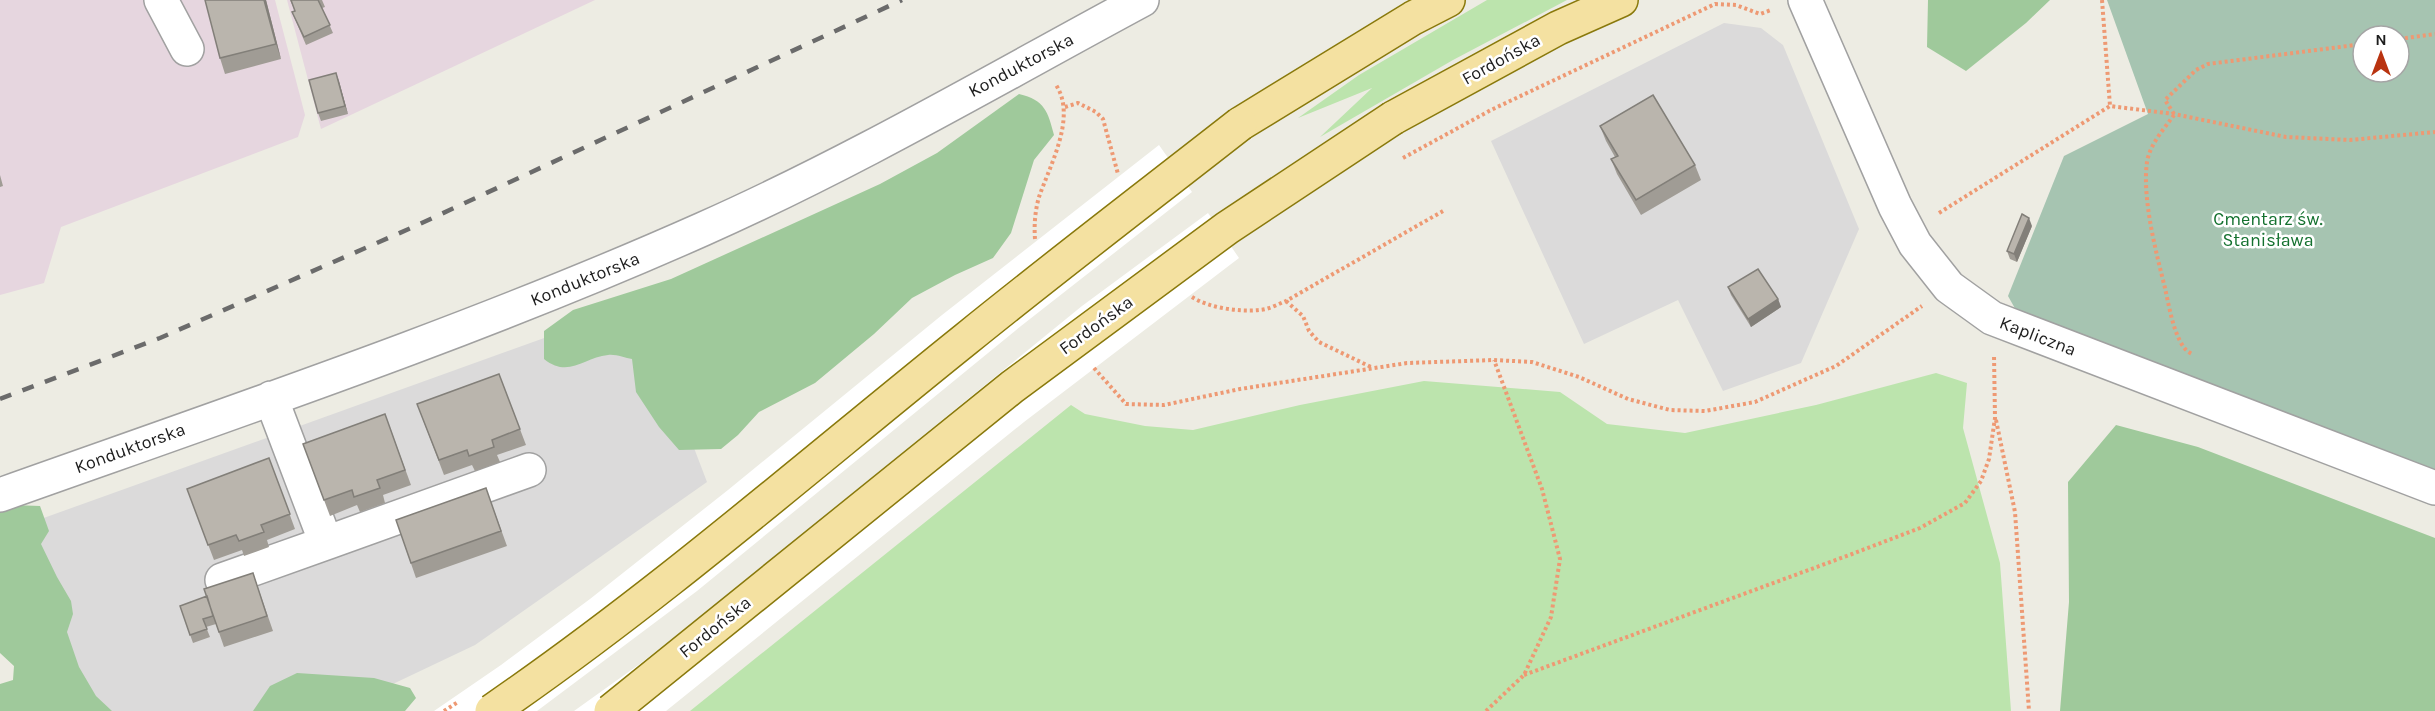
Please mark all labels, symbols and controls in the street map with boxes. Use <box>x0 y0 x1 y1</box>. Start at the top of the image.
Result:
north arrow <box>2351 24 2411 84</box>
street label: Konduktorska <box>965 28 1077 102</box>
street label: Fordońska <box>1458 28 1544 90</box>
text: N <box>2375 30 2387 49</box>
park label: Cmentarz św. Stanisława <box>2213 208 2323 251</box>
street label: Konduktorska <box>527 247 643 311</box>
street label: Fordońska <box>1055 291 1137 359</box>
street label: Kapliczna <box>1997 311 2079 361</box>
street label: Konduktorska <box>72 418 188 478</box>
street label: Fordońska <box>675 591 755 663</box>

